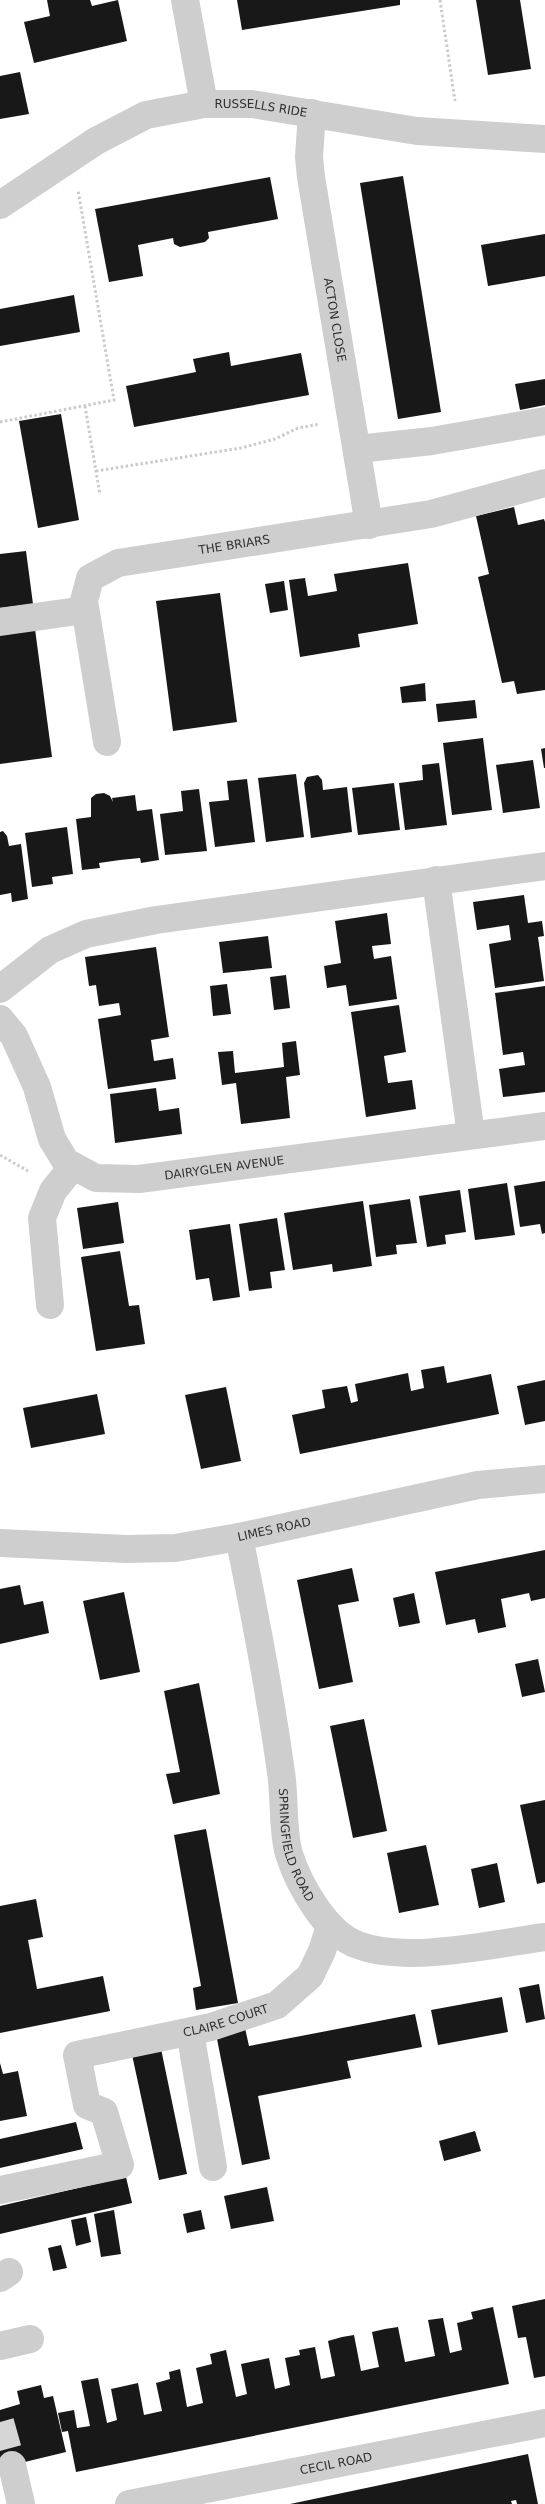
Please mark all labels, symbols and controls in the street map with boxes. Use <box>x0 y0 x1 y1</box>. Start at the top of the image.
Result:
street label: RUSSELLS RIDE <box>214 97 308 120</box>
street label: ACTON CLOSE <box>321 277 349 363</box>
street label: THE BRIARS <box>196 532 271 557</box>
street label: DAIRYGLEN AVENUE <box>163 1153 285 1183</box>
street label: LIMES ROAD <box>236 1515 312 1544</box>
street label: SPRINGFIELD ROAD <box>276 1788 317 1904</box>
street label: CLAIRE COURT <box>182 2001 271 2040</box>
street label: CECIL ROAD <box>299 2450 374 2478</box>

